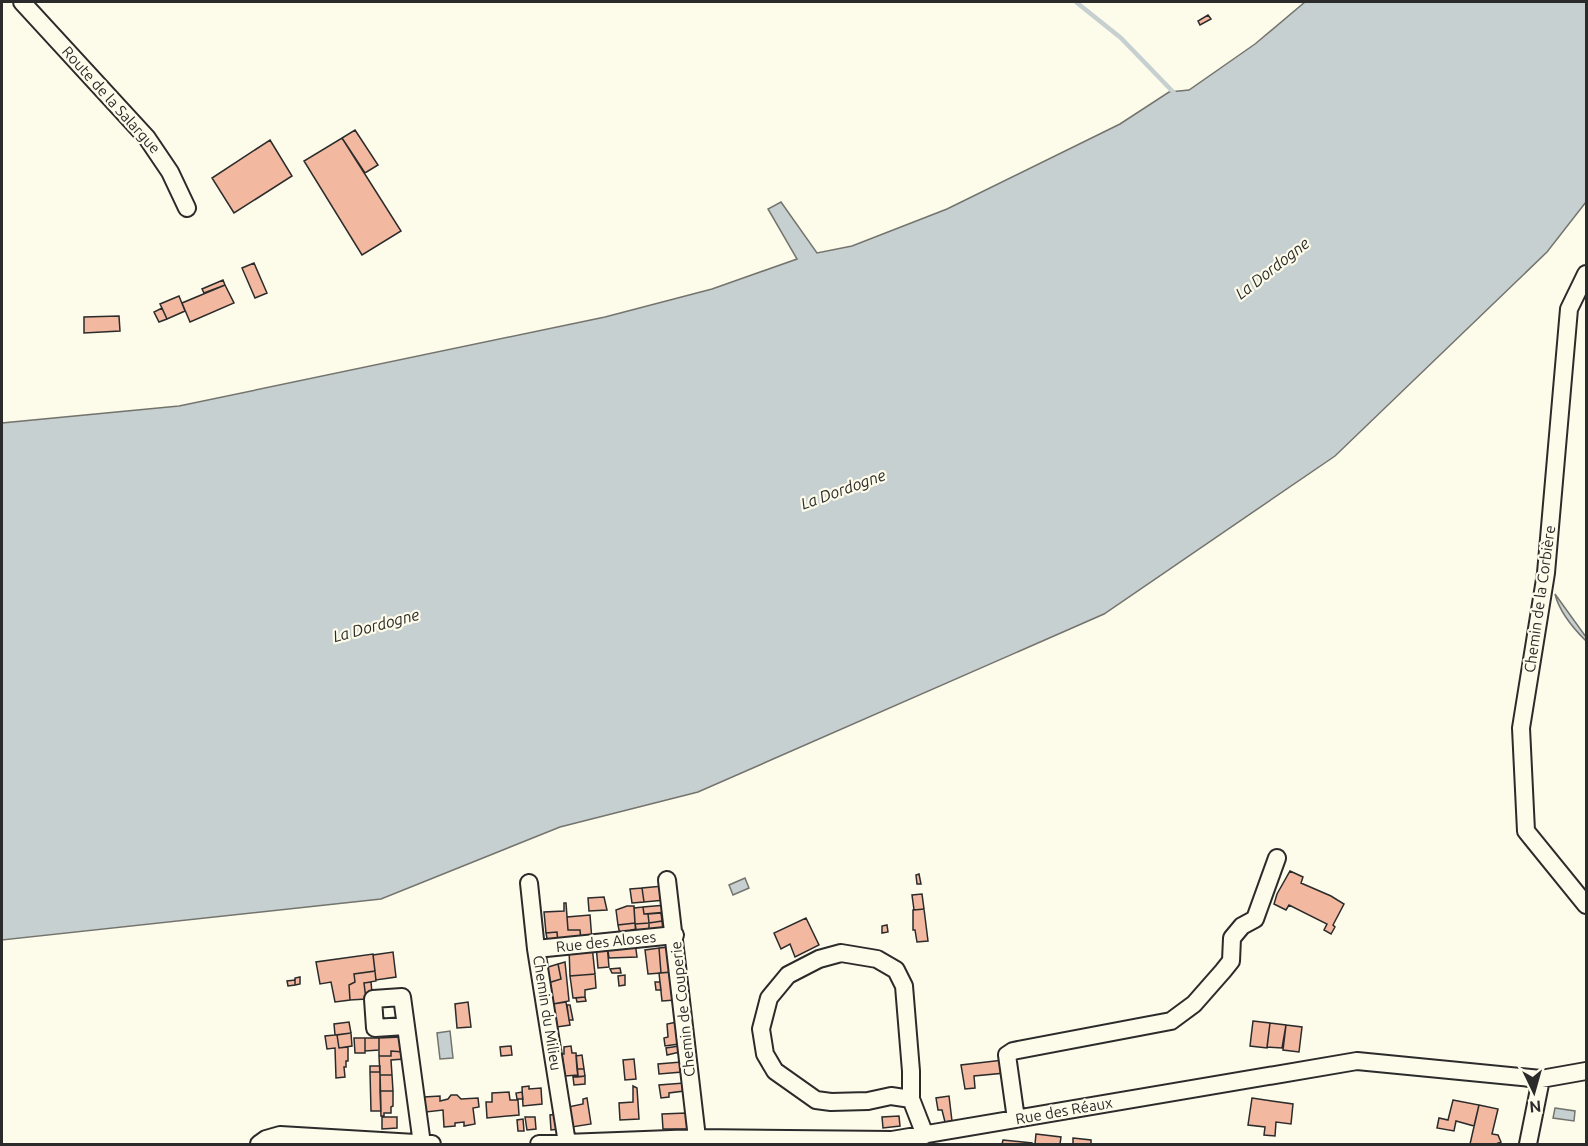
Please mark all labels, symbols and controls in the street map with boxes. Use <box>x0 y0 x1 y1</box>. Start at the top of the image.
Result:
street label: Route de la Salargue <box>59 43 164 157</box>
water label: La Dordogne <box>1231 234 1313 302</box>
water label: La Dordogne <box>798 465 888 513</box>
street label: Chemin de la Corbière <box>1521 524 1558 674</box>
water label: La Dordogne <box>331 605 421 645</box>
street label: Rue des Aloses <box>555 928 657 955</box>
street label: Chemin de Couperie <box>667 940 698 1078</box>
street label: Chemin du Milieu <box>530 954 565 1072</box>
north arrow <box>1504 1062 1564 1122</box>
street label: Rue des Réaux <box>1014 1094 1114 1127</box>
text: N <box>1529 1097 1542 1116</box>

